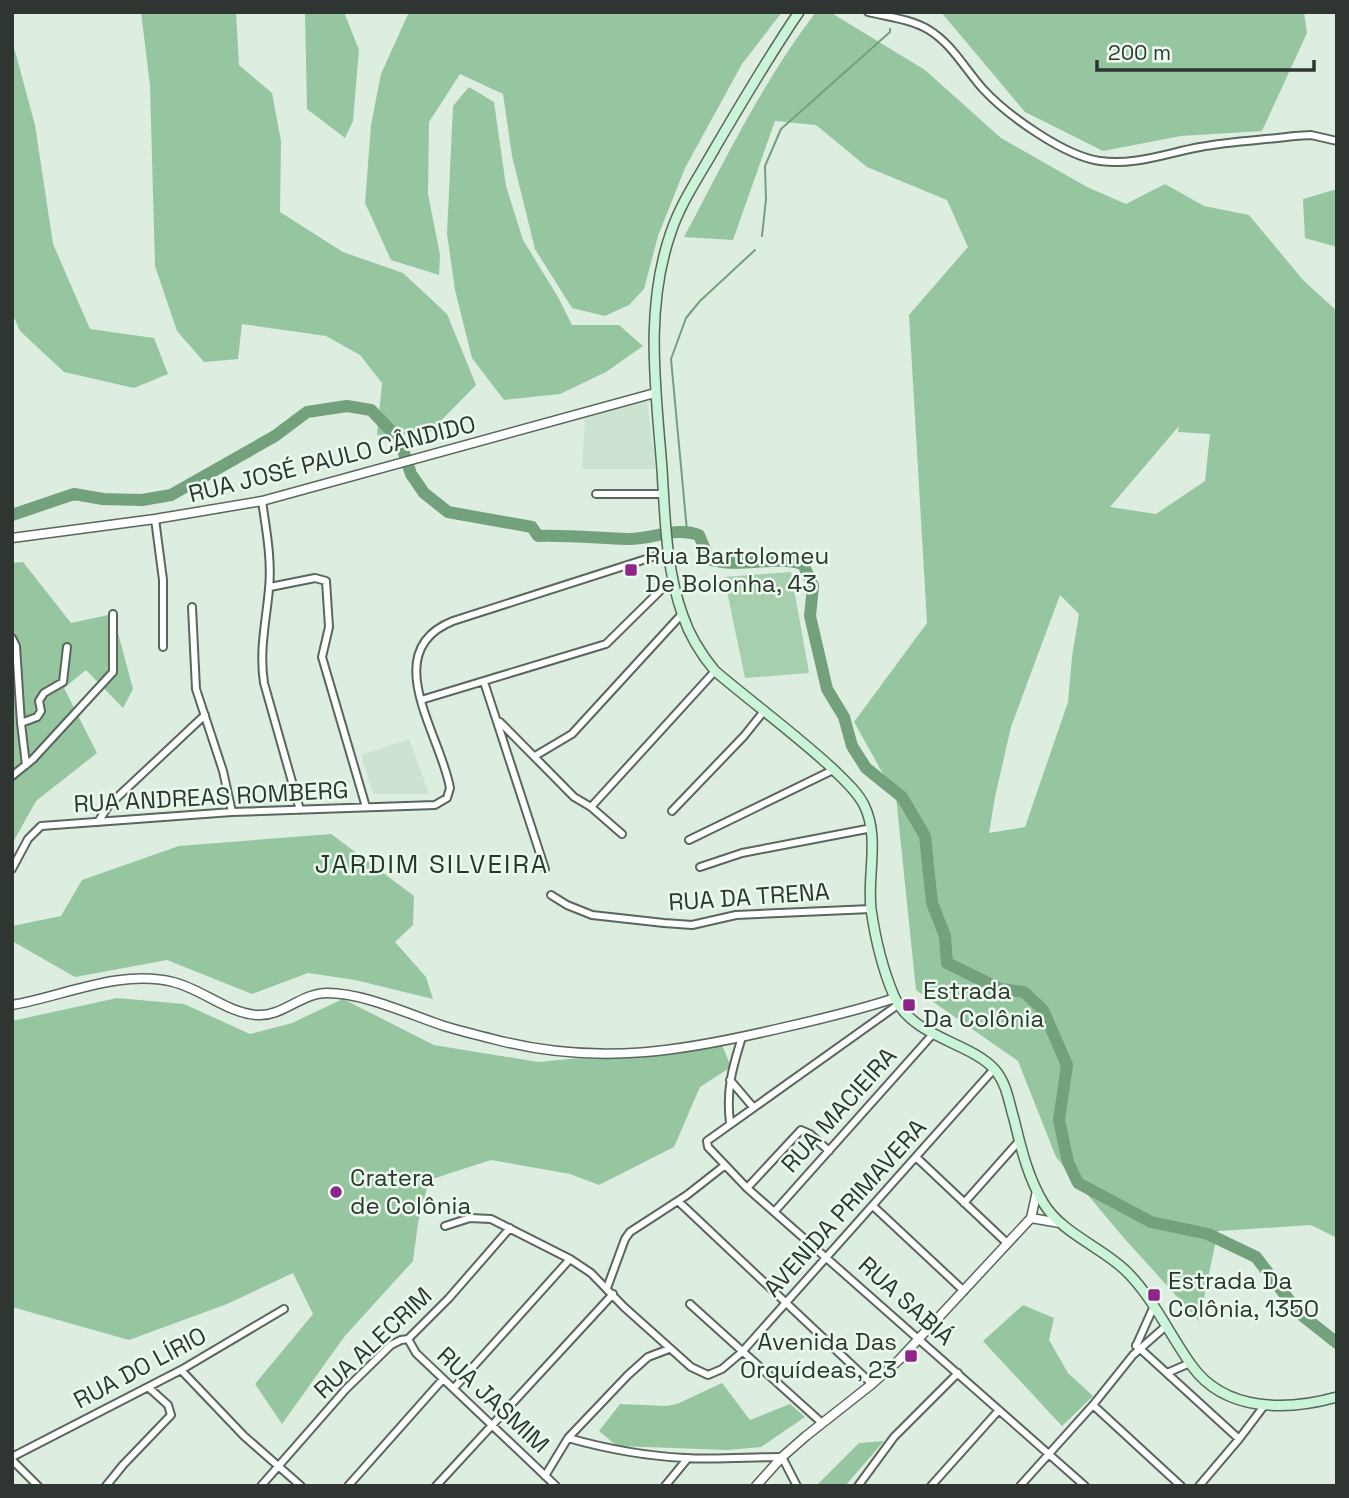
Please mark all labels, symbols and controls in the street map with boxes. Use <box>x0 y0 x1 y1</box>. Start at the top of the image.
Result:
scale bar <box>1097 28 1314 72</box>
text: 200 m <box>1108 39 1171 66</box>
street label: RUA JOSÉ PAULO CÂNDIDO <box>185 408 479 509</box>
place label: Rua Bartolomeu De Bolonha, 43 <box>645 540 829 599</box>
marker: Rua Bartolomeu De Bolonha, 43 <box>623 562 639 578</box>
street label: RUA ANDREAS ROMBERG <box>73 774 349 819</box>
district label: JARDIM SILVEIRA <box>315 847 549 881</box>
street label: RUA DA TRENA <box>667 875 831 918</box>
place label: Estrada Da Colônia <box>923 975 1044 1034</box>
marker: Estrada Da Colônia <box>901 997 917 1013</box>
street label: RUA MACIEIRA <box>774 1040 903 1179</box>
street label: AVENIDA PRIMAVERA <box>756 1112 933 1303</box>
place label: Cratera de Colônia <box>350 1162 471 1221</box>
marker: Cratera de Colônia <box>328 1184 344 1200</box>
street label: RUA SABIÁ <box>852 1250 961 1352</box>
place label: Estrada Da Colônia, 1350 <box>1168 1265 1319 1324</box>
street label: RUA ALECRIM <box>307 1280 438 1405</box>
marker: Estrada Da Colônia, 1350 <box>1146 1287 1162 1303</box>
street label: RUA DO LÍRIO <box>68 1320 211 1415</box>
place label: Avenida Das Orquídeas, 23 <box>740 1326 897 1385</box>
street label: RUA JASMIM <box>431 1340 556 1460</box>
marker: Avenida Das Orquídeas, 23 <box>903 1348 919 1364</box>

